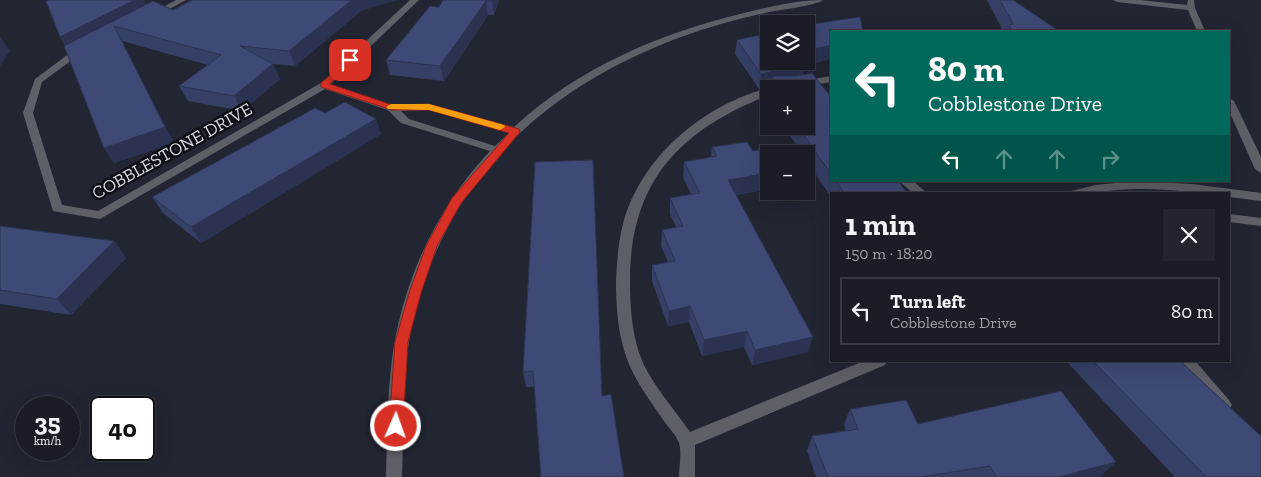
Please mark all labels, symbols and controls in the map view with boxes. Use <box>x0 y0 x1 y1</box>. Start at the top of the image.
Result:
map controls <box>760 15 815 200</box>
button: layers <box>760 15 815 70</box>
pin <box>329 39 371 81</box>
icon: arrive <box>336 46 364 74</box>
text: 80 m <box>928 48 1004 90</box>
icon: left <box>845 50 910 115</box>
button: + <box>760 80 815 135</box>
text: Cobblestone Drive <box>928 90 1102 117</box>
street label: COBBLESTONE DRIVE <box>88 98 256 204</box>
button: − <box>760 145 815 200</box>
icon: left <box>937 145 965 173</box>
icon: ahead <box>990 145 1018 173</box>
icon: ahead <box>1043 145 1071 173</box>
icon: right <box>1096 145 1124 173</box>
text: 1 min <box>845 207 916 243</box>
button: close <box>1163 209 1215 261</box>
text: 150 m · 18:20 <box>845 244 933 263</box>
text: Turn left <box>890 290 965 313</box>
icon: left <box>847 297 875 325</box>
text: 80 m <box>1171 300 1213 323</box>
text: Cobblestone Drive <box>890 313 1017 332</box>
speed limit sign: 40 <box>90 396 155 461</box>
position arrow <box>369 399 421 451</box>
text: 35 <box>34 407 61 437</box>
text: km/h <box>34 434 61 448</box>

